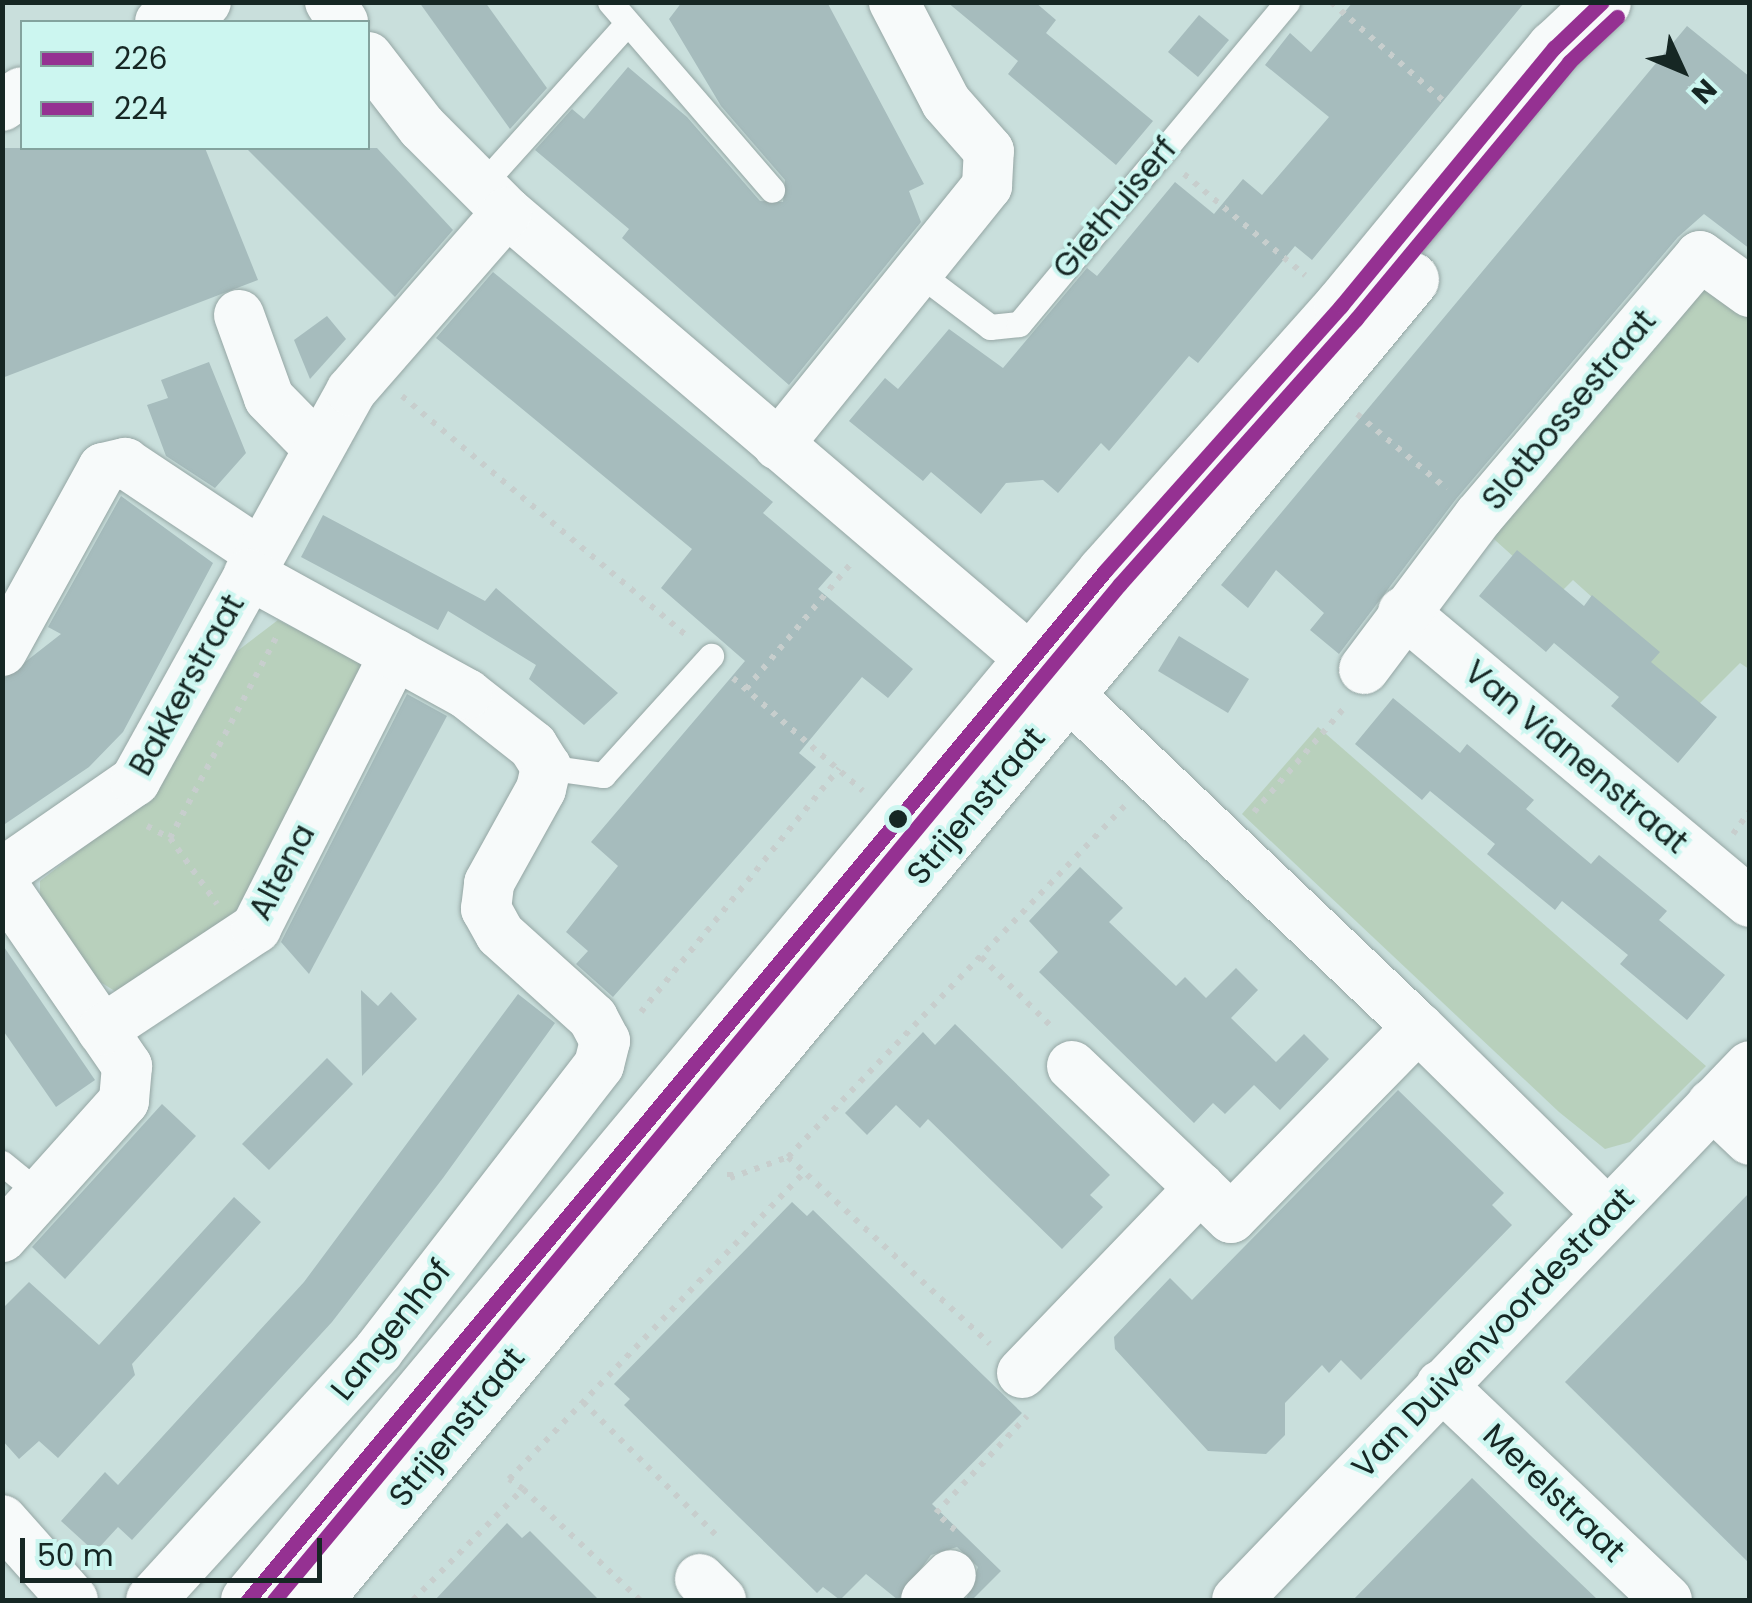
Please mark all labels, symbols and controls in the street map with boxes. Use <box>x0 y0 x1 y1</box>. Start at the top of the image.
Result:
legend <box>20 20 370 150</box>
north arrow <box>1632 20 1732 120</box>
text: 226 <box>114 37 168 80</box>
text: N <box>1683 70 1725 112</box>
text: 224 <box>114 87 167 130</box>
street label: Giethuiserf <box>1045 130 1185 286</box>
street label: Slotbossestraat <box>1474 302 1664 518</box>
street label: Bakkerstraat <box>121 588 253 782</box>
street label: Van Vianenstraat <box>1457 652 1695 862</box>
street label: Strijenstraat <box>899 719 1053 893</box>
unlabelled marker <box>888 809 908 829</box>
street label: Altena <box>241 817 323 927</box>
street label: Van Duivenvoordestraat <box>1344 1180 1642 1486</box>
street label: Langenhof <box>323 1252 459 1408</box>
street label: Strijenstraat <box>381 1340 533 1514</box>
street label: Merelstraat <box>1475 1416 1633 1570</box>
scale bar <box>25 1518 328 1580</box>
text: 50 m <box>37 1534 114 1577</box>

